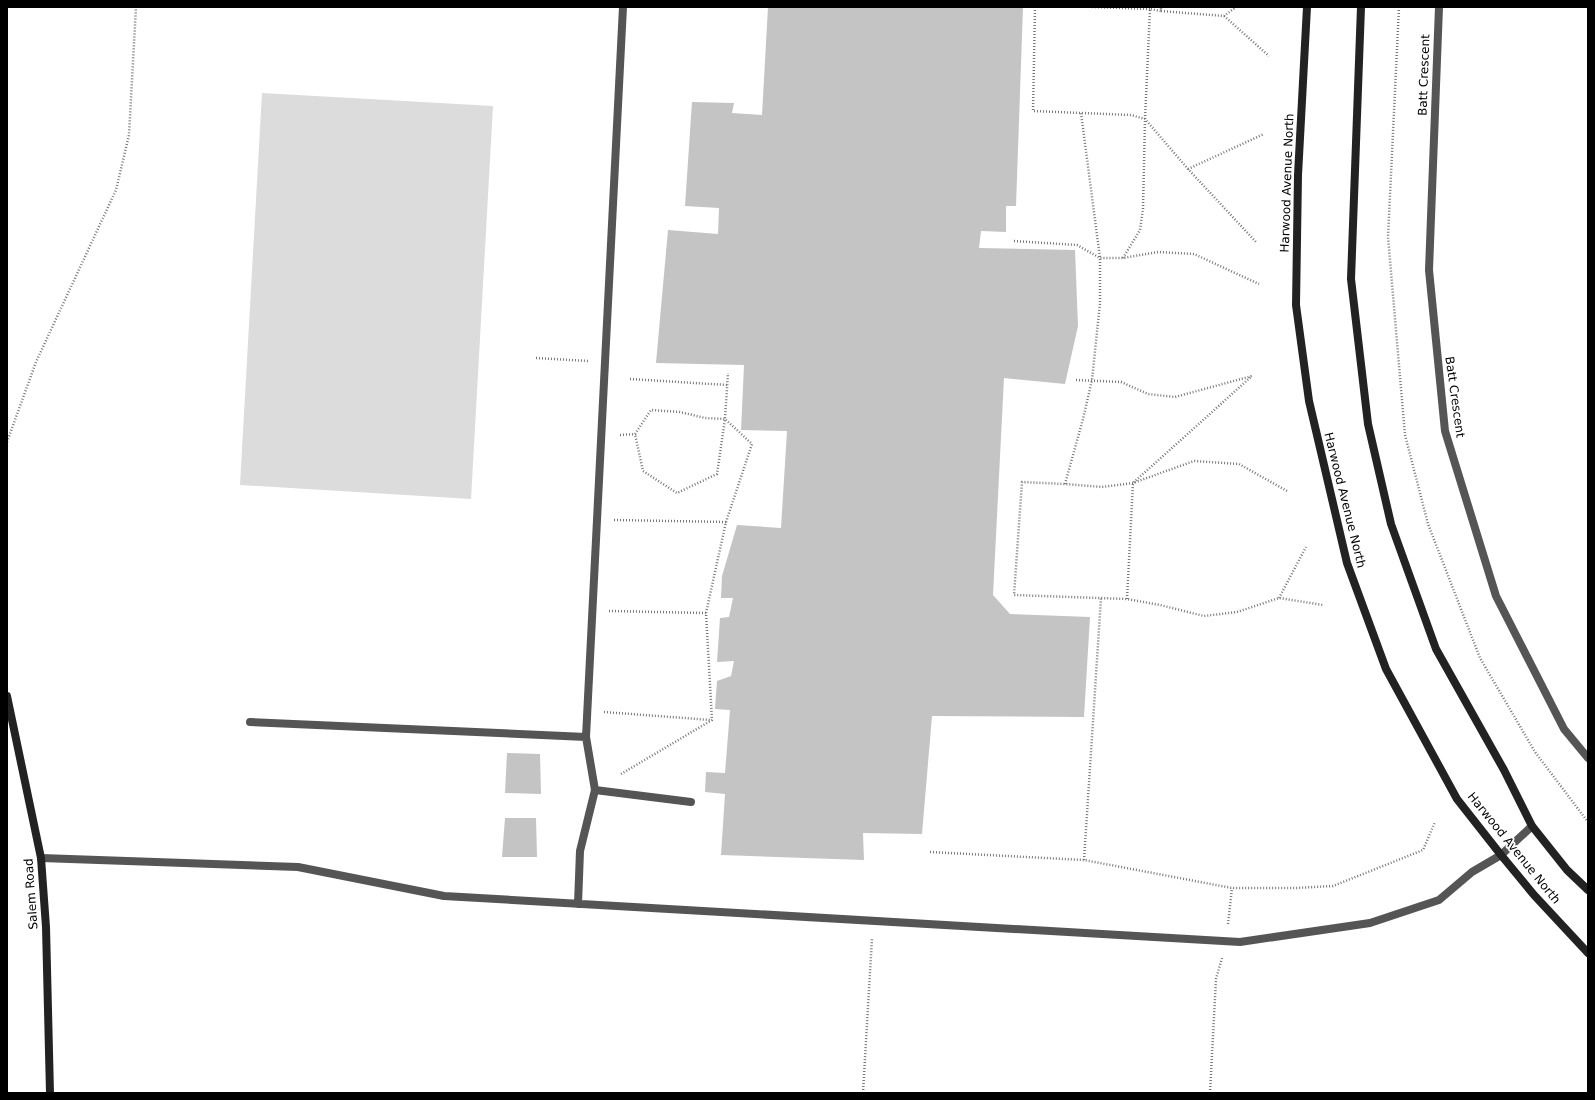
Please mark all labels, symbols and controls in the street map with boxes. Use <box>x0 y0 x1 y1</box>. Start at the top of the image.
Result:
street label: Batt Crescent <box>1416 34 1432 116</box>
street label: Harwood Avenue North <box>1278 113 1296 253</box>
street label: Batt Crescent <box>1442 356 1468 439</box>
street label: Harwood Avenue North <box>1321 431 1369 569</box>
street label: Harwood Avenue North <box>1465 790 1563 906</box>
street label: Salem Road <box>22 858 40 930</box>

